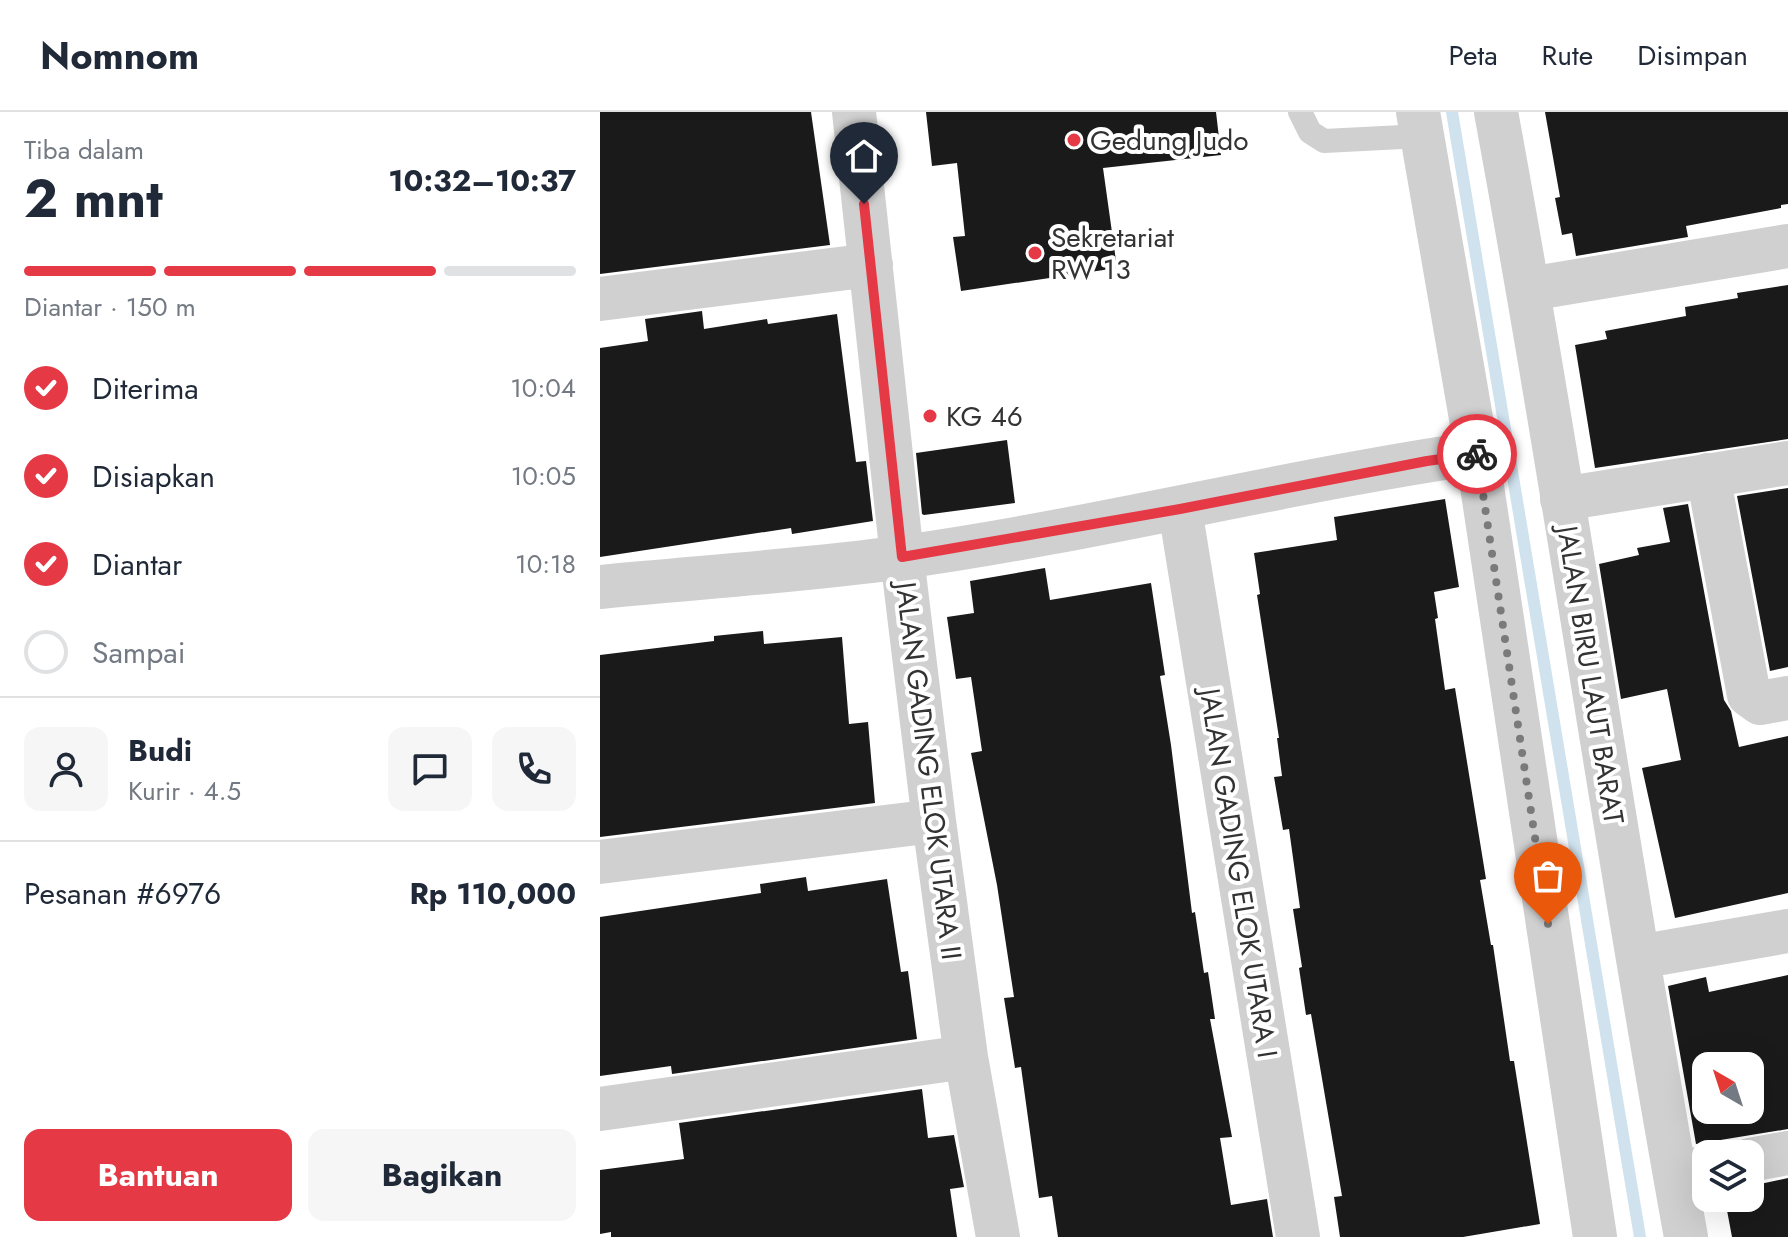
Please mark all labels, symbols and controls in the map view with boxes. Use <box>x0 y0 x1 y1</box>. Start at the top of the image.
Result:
text: Nomnom <box>40 28 199 83</box>
text: Peta <box>1448 35 1498 76</box>
text: Rute <box>1542 35 1593 76</box>
text: Disimpan <box>1637 35 1748 76</box>
place label: Gedung Judo <box>1090 120 1249 161</box>
pin <box>830 122 898 204</box>
text: Tiba dalam <box>24 131 144 169</box>
marker: Gedung Judo <box>1065 131 1083 149</box>
icon: home <box>842 134 886 178</box>
text: 10:32–10:37 <box>388 159 576 202</box>
text: 2 mnt <box>24 161 163 237</box>
place label: Sekretariat RW 13 <box>1051 217 1174 290</box>
marker: Sekretariat RW 13 <box>1026 244 1044 262</box>
text: Diantar · 150 m <box>24 288 196 326</box>
icon: check <box>24 366 68 410</box>
text: Diterima <box>92 367 199 410</box>
text: 10:04 <box>510 369 576 407</box>
place label: KG 46 <box>946 396 1023 437</box>
marker: KG 46 <box>921 407 939 425</box>
courier <box>1437 414 1517 494</box>
icon: bike <box>1455 432 1499 476</box>
icon: check <box>24 454 68 498</box>
text: Disiapkan <box>92 455 215 498</box>
text: 10:05 <box>511 457 576 495</box>
street label: JALAN BIRU LAUT BARAT <box>1546 519 1634 827</box>
icon: check <box>24 542 68 586</box>
text: Diantar <box>92 543 182 586</box>
text: 10:18 <box>515 545 576 583</box>
street label: JALAN GADING ELOK UTARA II <box>884 576 972 962</box>
text: Sampai <box>92 631 186 674</box>
street label: JALAN GADING ELOK UTARA I <box>1188 682 1288 1061</box>
button: person <box>24 727 108 811</box>
button: chat <box>388 727 472 811</box>
button: phone <box>492 727 576 811</box>
text: Budi <box>128 729 192 772</box>
text: Kurir · 4.5 <box>128 772 241 810</box>
pin <box>1514 842 1582 924</box>
icon: bag <box>1526 854 1570 898</box>
text: Pesanan #6976 <box>24 872 221 915</box>
text: Rp 110,000 <box>409 872 576 915</box>
north arrow <box>1692 1052 1764 1124</box>
map controls <box>1692 1052 1764 1212</box>
button: Bantuan <box>24 1129 292 1221</box>
button: Bagikan <box>308 1129 576 1221</box>
button: layers <box>1692 1140 1764 1212</box>

